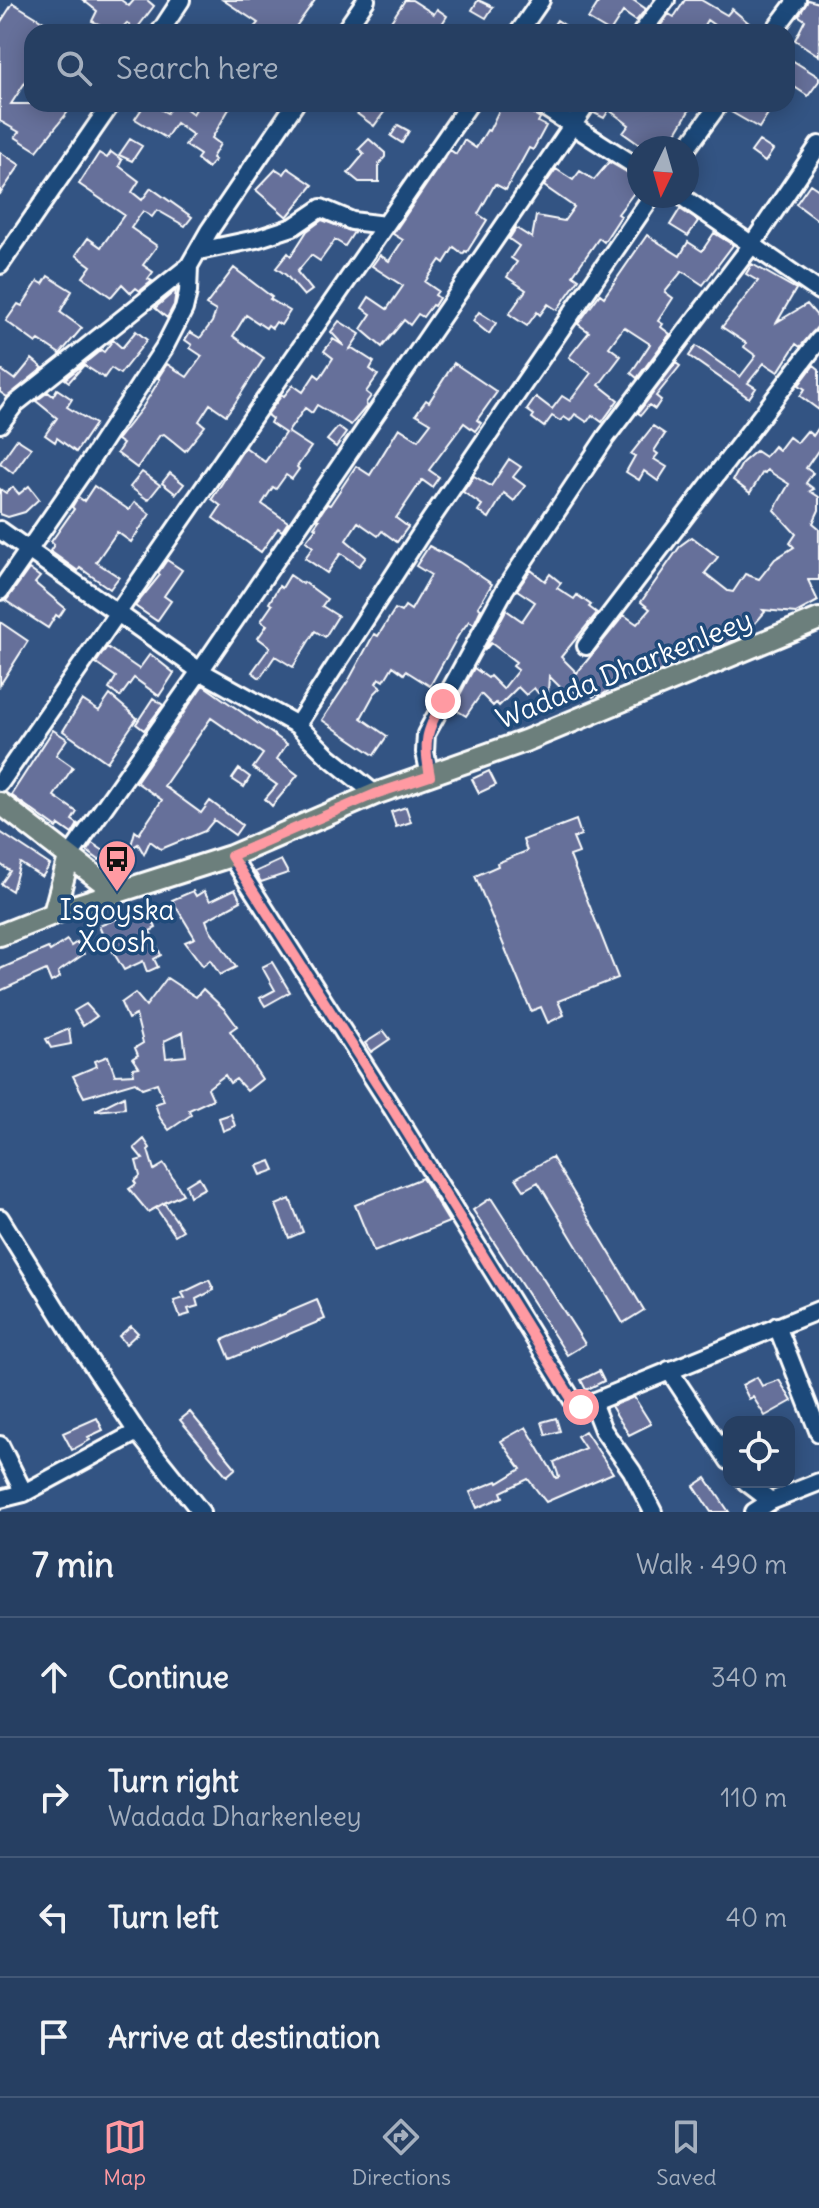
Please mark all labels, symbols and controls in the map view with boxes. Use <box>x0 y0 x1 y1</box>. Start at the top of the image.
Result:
search box <box>24 24 795 112</box>
icon: search <box>52 46 96 90</box>
text: Search here <box>116 49 279 87</box>
north arrow <box>627 136 699 208</box>
street label: Wadada Dharkenleey <box>491 601 757 737</box>
route end <box>425 683 461 719</box>
bus stop icon: Isgoyska Xoosh <box>96 838 138 893</box>
place label: Isgoyska Xoosh <box>59 892 175 960</box>
route start <box>563 1389 599 1425</box>
map controls <box>723 1416 795 1488</box>
button: locate <box>723 1416 795 1488</box>
text: 7 min <box>32 1543 114 1586</box>
text: Walk · 490 m <box>636 1548 787 1581</box>
icon: ahead <box>32 1655 76 1699</box>
text: Continue <box>108 1658 229 1696</box>
text: 340 m <box>711 1661 787 1694</box>
text: Turn right <box>108 1762 239 1800</box>
icon: right <box>32 1775 76 1819</box>
text: 110 m <box>720 1781 787 1814</box>
text: Wadada Dharkenleey <box>108 1800 362 1833</box>
icon: left <box>32 1895 76 1939</box>
text: Turn left <box>108 1898 219 1936</box>
text: 40 m <box>726 1901 787 1934</box>
icon: arrive <box>32 2015 76 2059</box>
text: Arrive at destination <box>108 2018 380 2056</box>
tab: Map <box>103 2115 147 2191</box>
tab: Directions <box>352 2115 451 2191</box>
tab: Saved <box>656 2115 716 2191</box>

